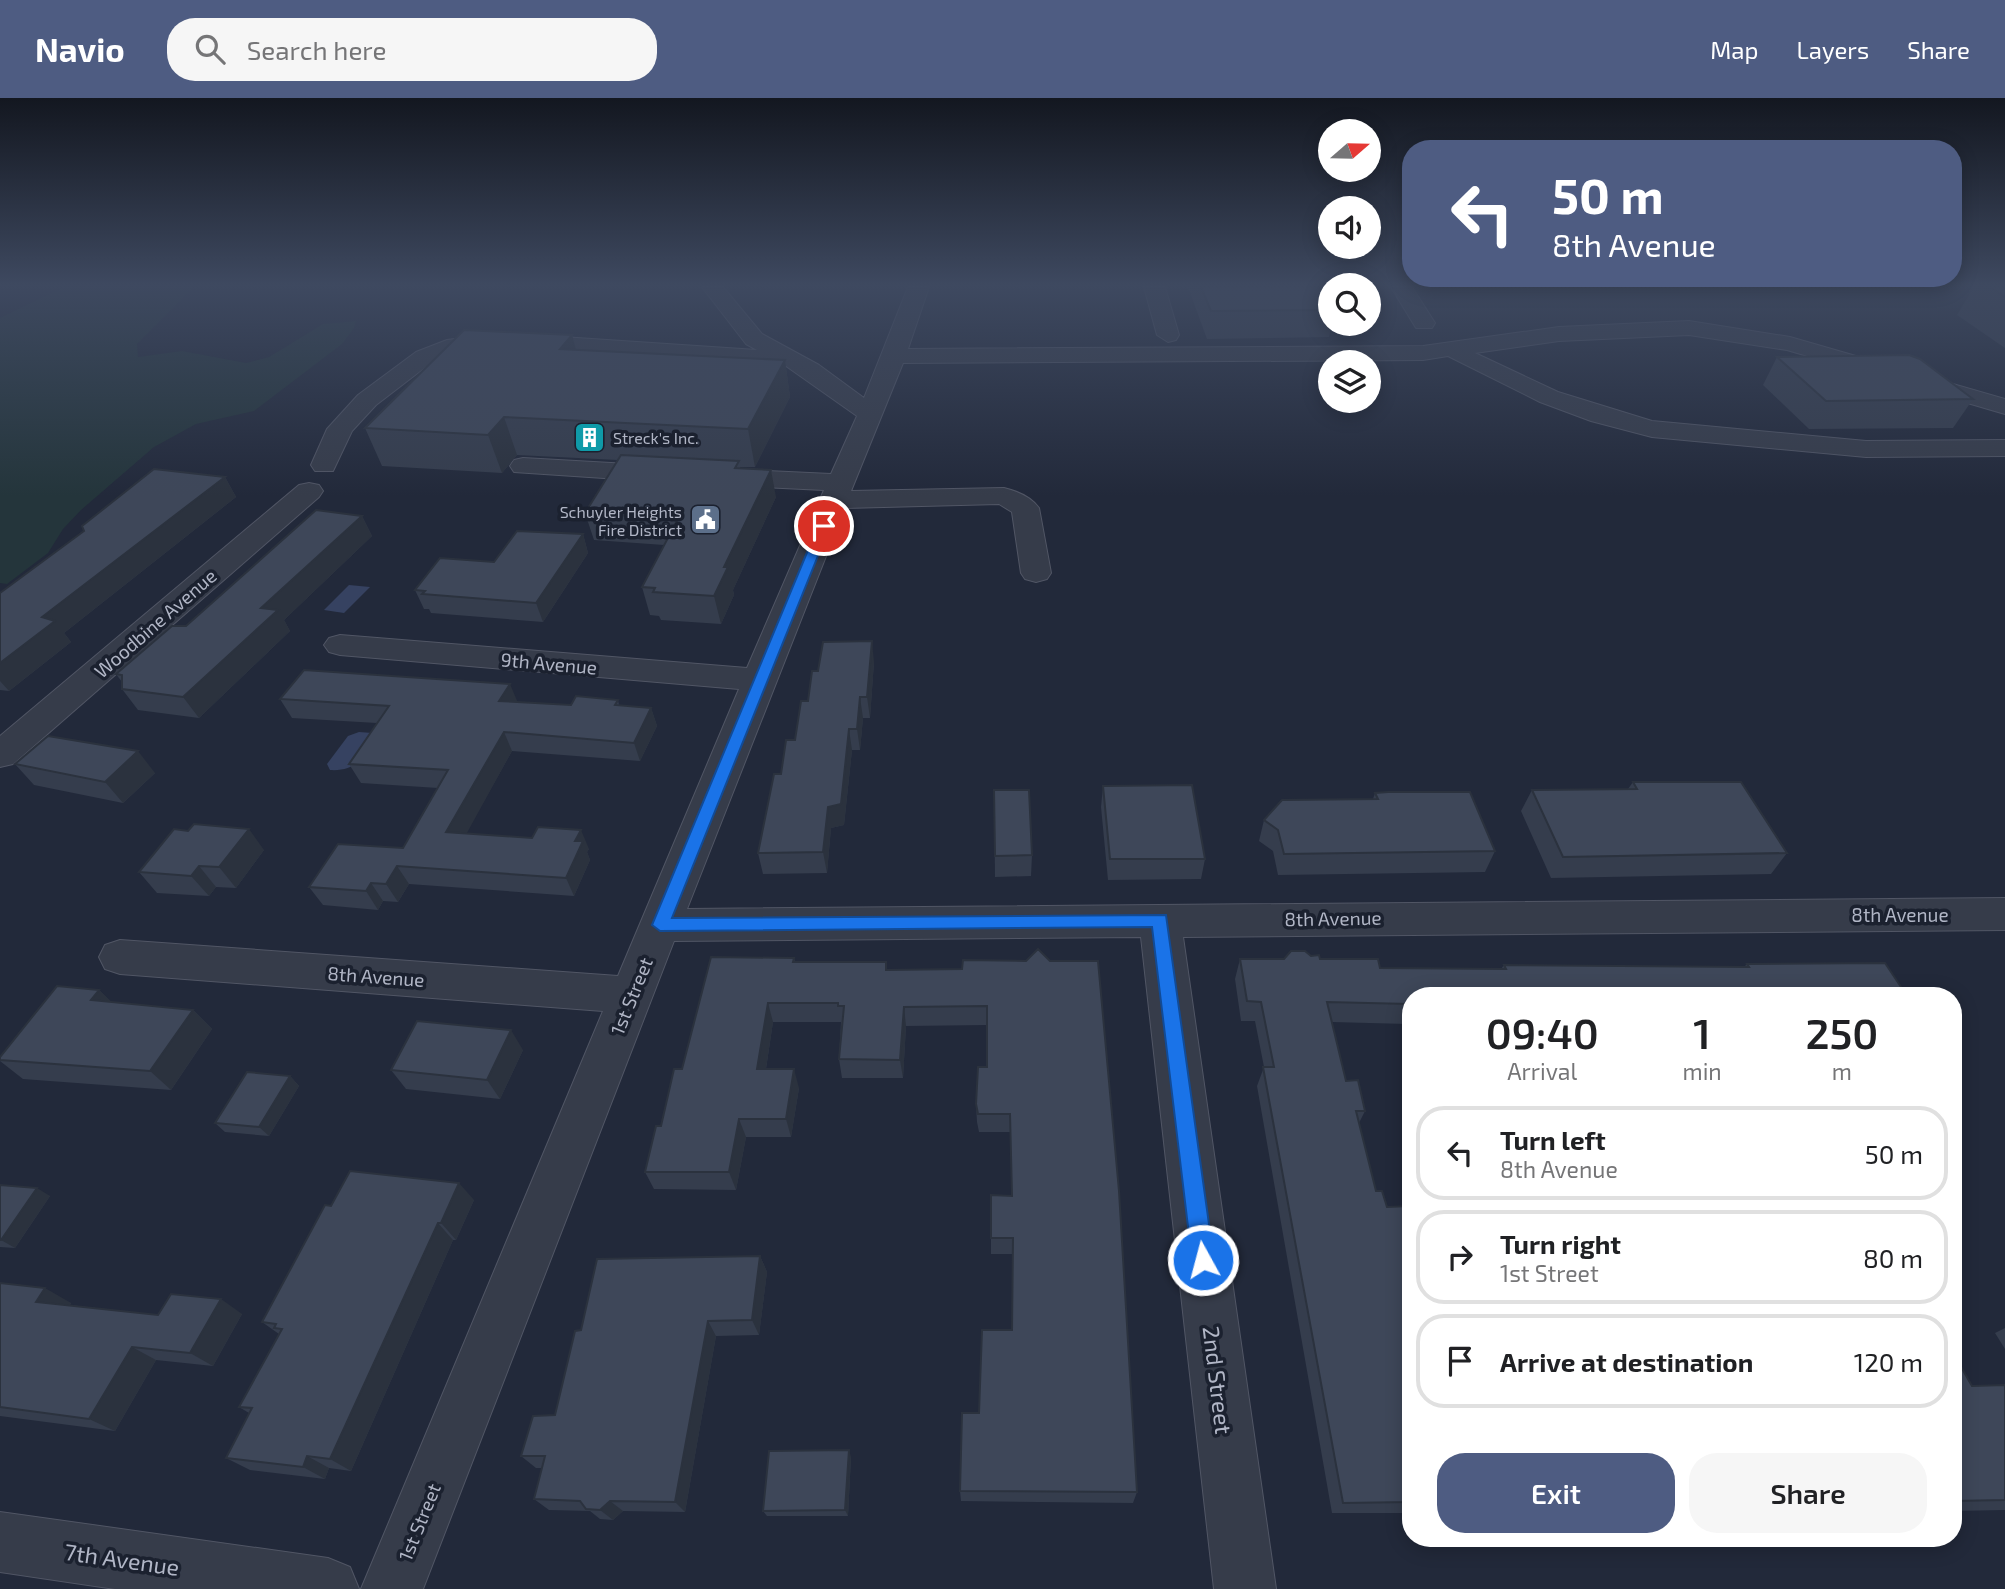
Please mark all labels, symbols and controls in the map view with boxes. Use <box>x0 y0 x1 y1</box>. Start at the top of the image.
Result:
search box <box>167 18 657 81</box>
text: Navio <box>35 29 125 69</box>
icon: search <box>191 30 229 68</box>
text: Search here <box>247 34 386 65</box>
text: Map <box>1710 35 1758 64</box>
text: Layers <box>1796 35 1869 64</box>
text: Share <box>1907 35 1970 64</box>
north arrow <box>1318 119 1381 182</box>
map controls <box>1318 119 1381 413</box>
text: 50 m <box>1552 165 1664 224</box>
icon: left <box>1437 168 1528 259</box>
button: sound <box>1318 196 1381 259</box>
text: 8th Avenue <box>1552 225 1716 263</box>
button: search <box>1318 273 1381 336</box>
button: layers <box>1318 350 1381 413</box>
building icon: Streck's Inc. <box>573 420 607 454</box>
place label: Streck's Inc. <box>613 428 699 447</box>
pin <box>794 496 854 556</box>
place label: Schuyler Heights Fire District <box>560 502 682 539</box>
public building icon: Schuyler Heights Fire District <box>688 503 722 537</box>
icon: arrive <box>805 507 843 545</box>
street label: Woodbine Avenue <box>89 564 221 682</box>
street label: 9th Avenue <box>500 647 598 679</box>
street label: 8th Avenue <box>1851 903 1949 926</box>
street label: 8th Avenue <box>1284 906 1382 930</box>
street label: 1st Street <box>605 954 657 1038</box>
street label: 8th Avenue <box>327 961 425 991</box>
text: 09:40 <box>1486 1007 1599 1057</box>
text: 1 <box>1693 1007 1711 1057</box>
text: 250 <box>1805 1007 1878 1057</box>
text: Arrival <box>1507 1057 1577 1085</box>
text: min <box>1683 1057 1722 1085</box>
text: m <box>1832 1057 1852 1085</box>
text: Turn left <box>1500 1124 1606 1155</box>
icon: left <box>1441 1134 1479 1172</box>
text: 50 m <box>1865 1138 1923 1169</box>
text: 8th Avenue <box>1500 1155 1618 1183</box>
position arrow <box>1166 1223 1240 1297</box>
text: Turn right <box>1500 1228 1621 1259</box>
icon: right <box>1441 1238 1479 1276</box>
text: 80 m <box>1863 1242 1923 1273</box>
text: 1st Street <box>1500 1259 1599 1287</box>
street label: 2nd Street <box>1197 1324 1239 1436</box>
icon: arrive <box>1441 1342 1479 1380</box>
text: Arrive at destination <box>1500 1346 1753 1377</box>
text: 120 m <box>1854 1346 1923 1377</box>
button: Exit <box>1437 1453 1675 1533</box>
button: Share <box>1689 1453 1927 1533</box>
street label: 1st Street <box>393 1480 445 1564</box>
street label: 7th Avenue <box>63 1537 181 1581</box>

